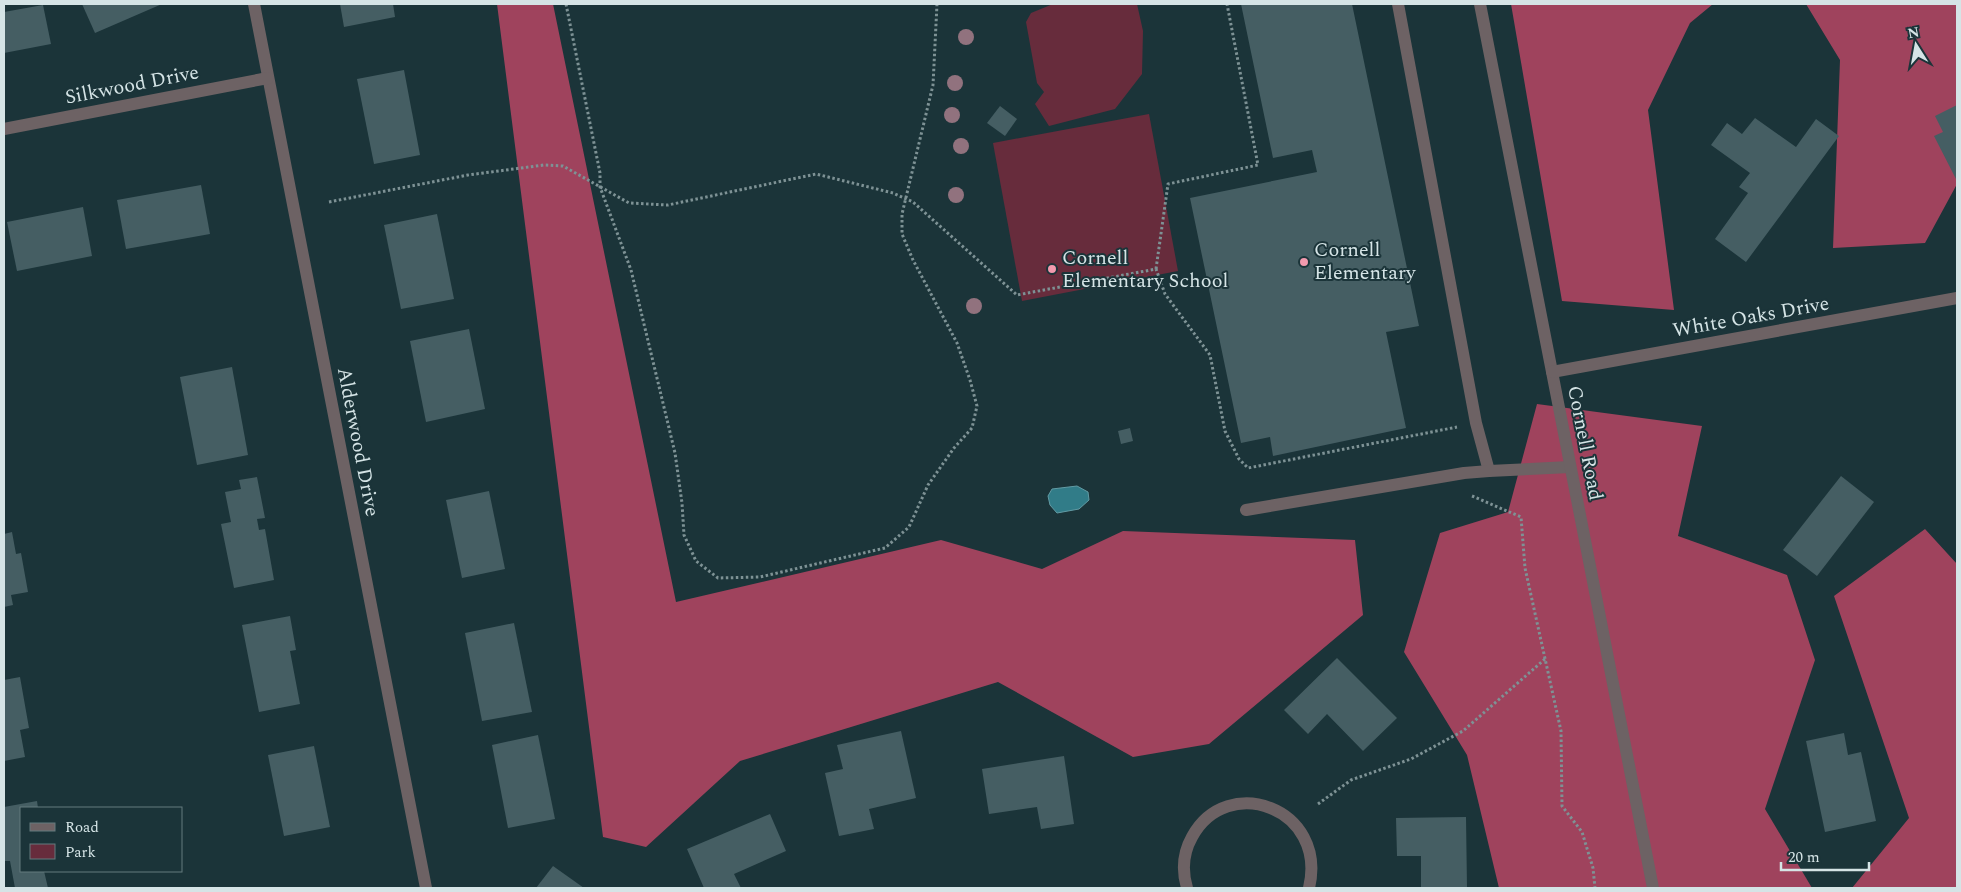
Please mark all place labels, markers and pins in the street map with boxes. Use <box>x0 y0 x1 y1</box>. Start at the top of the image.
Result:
place label: Cornell Elementary <box>1314 235 1417 288</box>
place label: Cornell Elementary School <box>1062 243 1228 296</box>
marker: Cornell Elementary <box>1298 256 1310 268</box>
marker: Cornell Elementary School <box>1046 263 1058 275</box>

